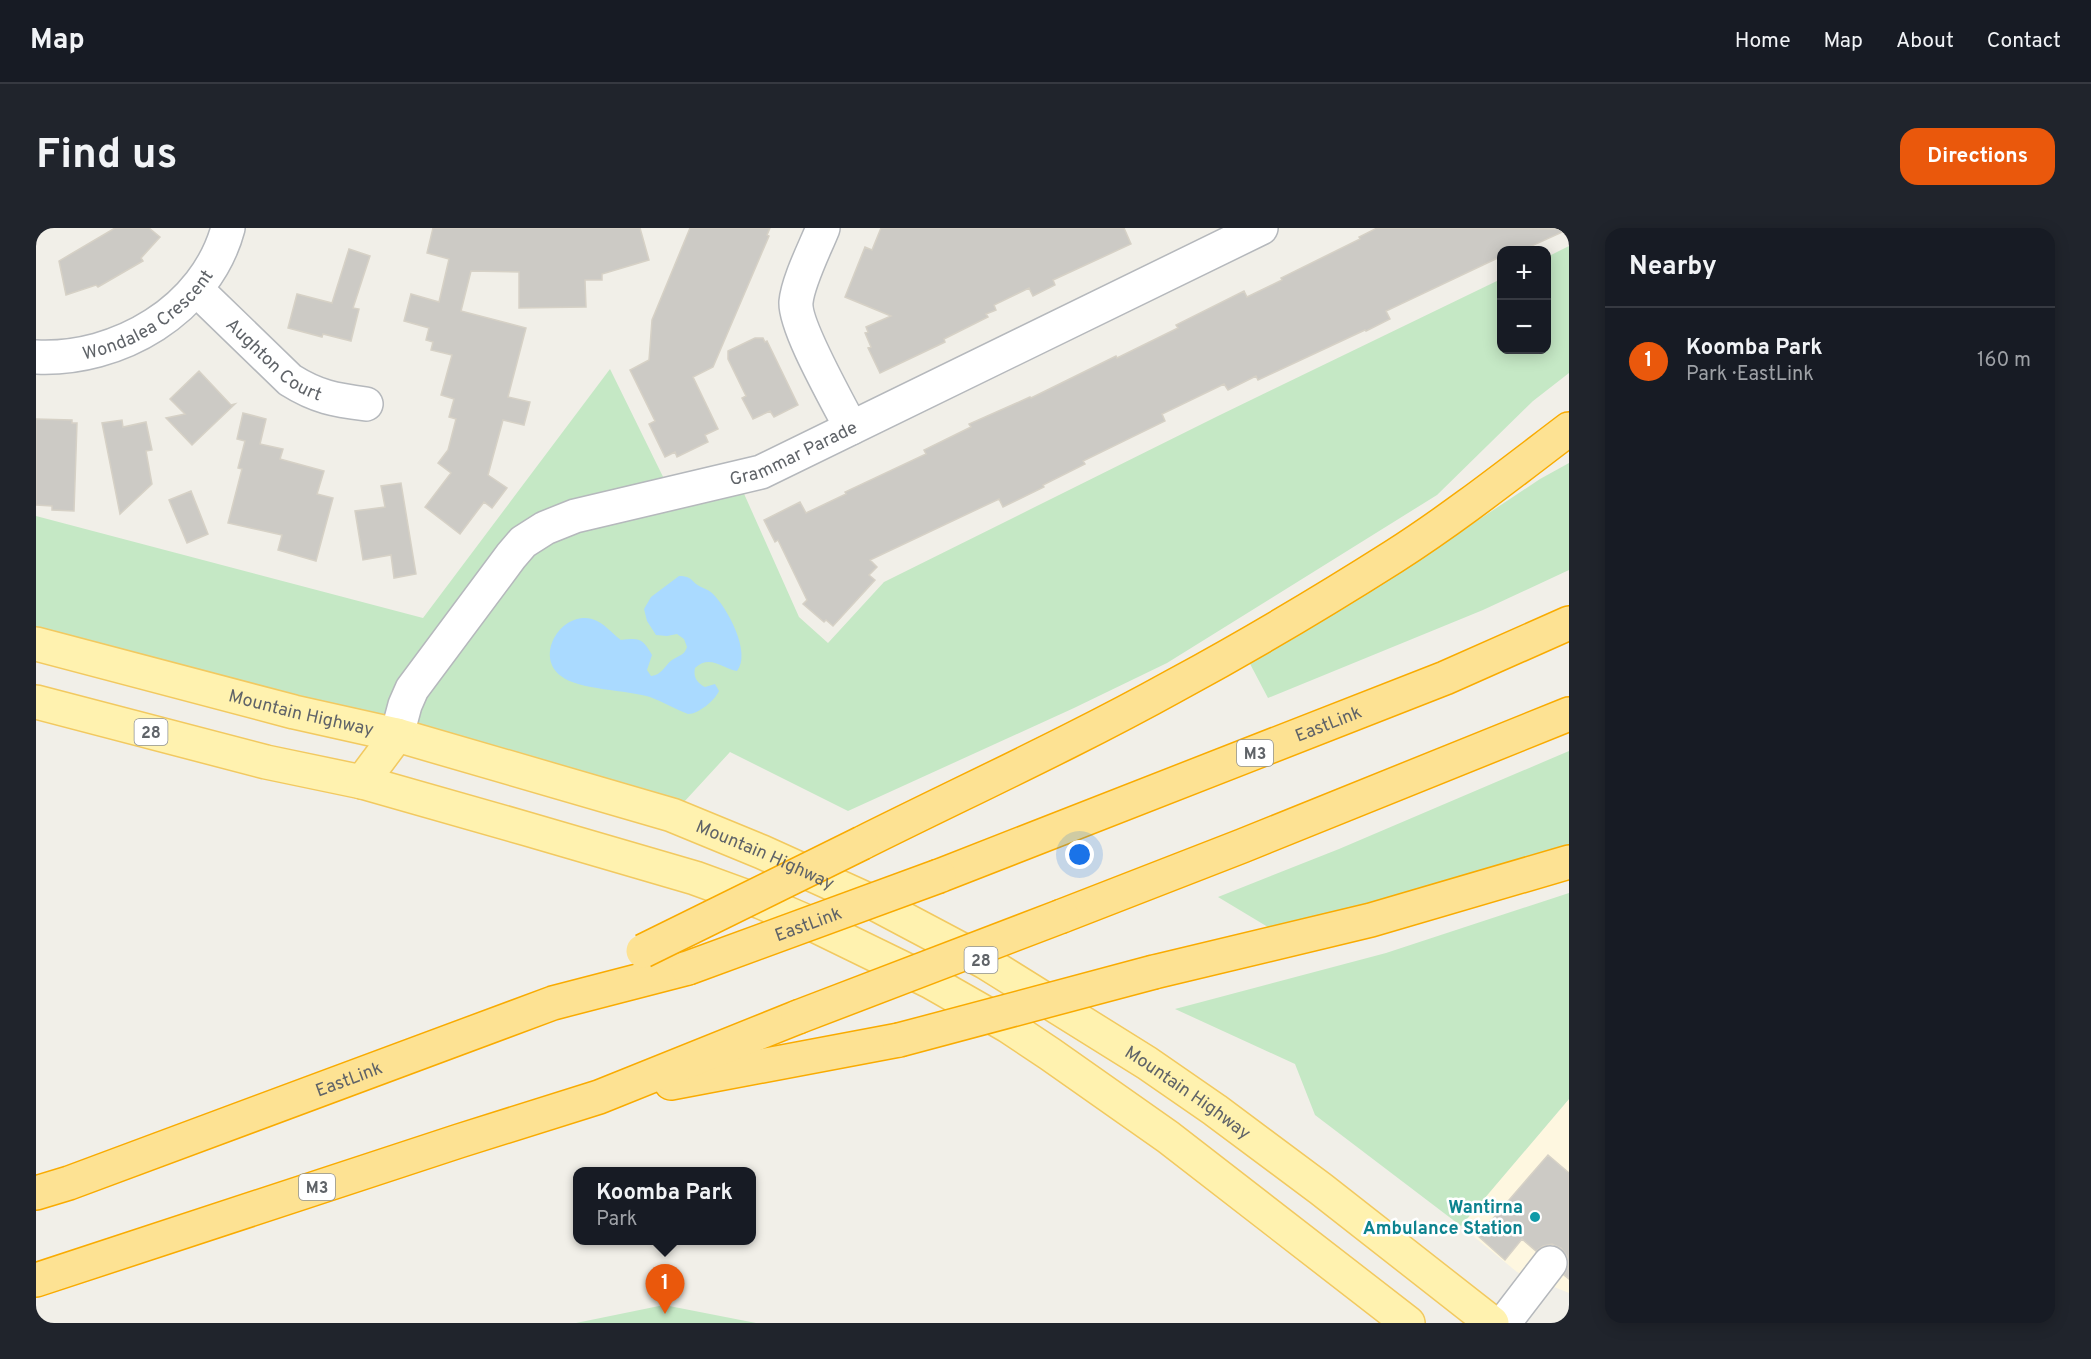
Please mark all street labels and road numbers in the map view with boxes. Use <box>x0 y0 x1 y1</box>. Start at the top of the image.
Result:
street label: Wondalea Crescent <box>80 266 219 366</box>
street label: Aughton Court <box>220 314 325 407</box>
street label: Grammar Parade <box>728 417 861 492</box>
street label: Mountain Highway <box>226 685 376 742</box>
street label: EastLink <box>1292 702 1365 748</box>
road number: 28 <box>134 719 168 745</box>
road number: M3 <box>1237 740 1273 766</box>
street label: Mountain Highway <box>692 816 837 896</box>
street label: EastLink <box>772 903 845 948</box>
road number: 28 <box>964 947 998 973</box>
street label: Mountain Highway <box>1120 1042 1255 1145</box>
street label: EastLink <box>313 1057 386 1103</box>
road number: M3 <box>299 1174 335 1200</box>

